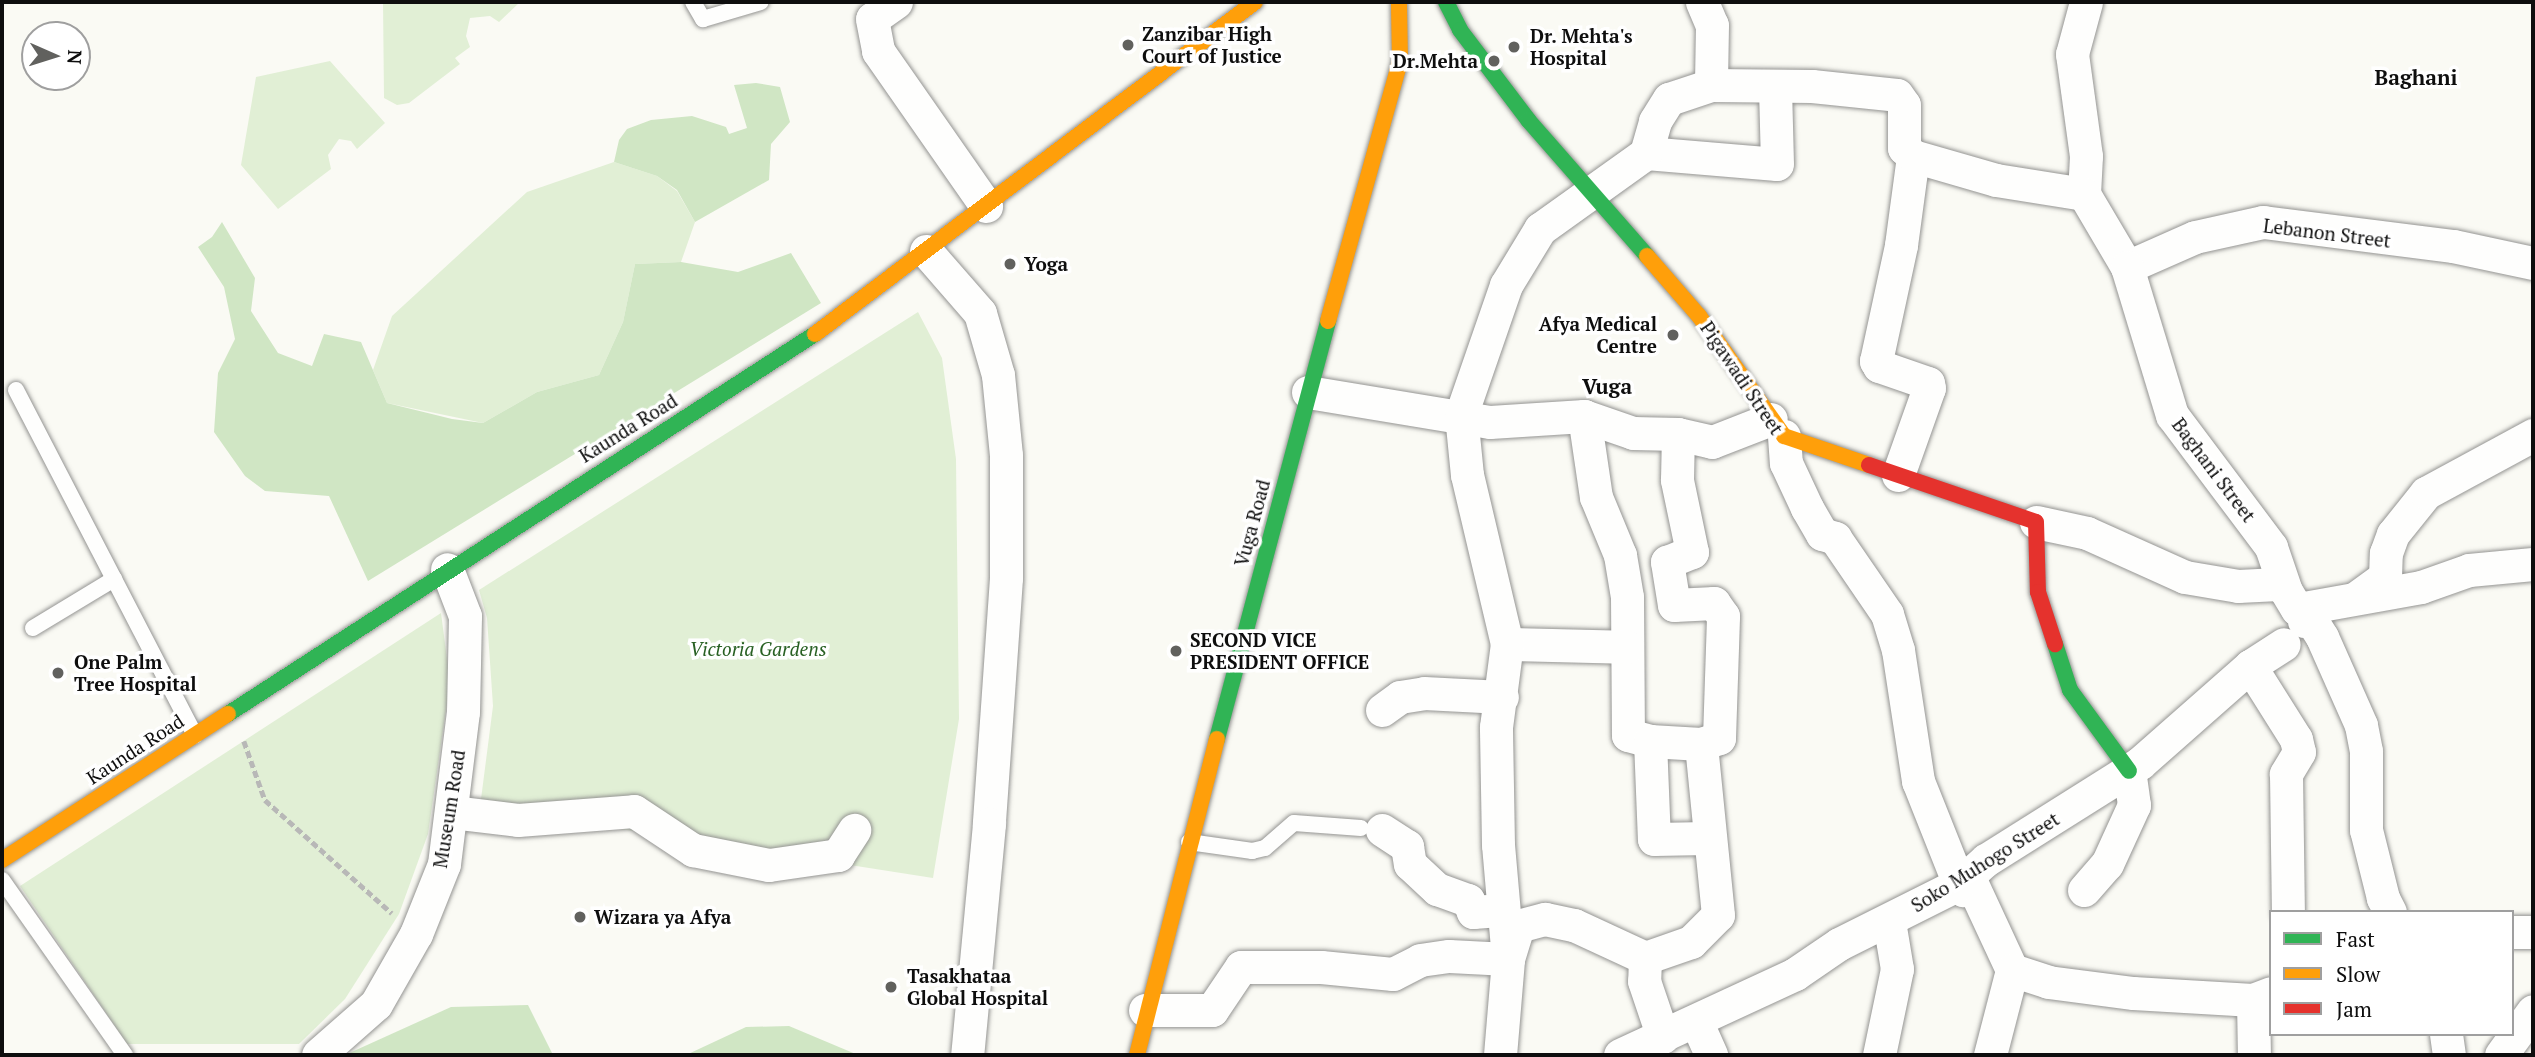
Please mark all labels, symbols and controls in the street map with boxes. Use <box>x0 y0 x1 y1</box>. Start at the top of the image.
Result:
north arrow <box>21 21 91 91</box>
place label: Zanzibar High Court of Justice <box>1142 23 1282 67</box>
place label: Dr. Mehta's Hospital <box>1530 25 1633 69</box>
marker: Zanzibar High Court of Justice <box>1120 37 1136 53</box>
marker: Dr. Mehta's Hospital <box>1504 37 1524 57</box>
text: N <box>63 49 88 65</box>
place label: Dr.Mehta <box>1393 50 1478 72</box>
marker: Dr.Mehta <box>1484 51 1504 71</box>
district label: Baghani <box>2375 64 2457 90</box>
street label: Lebanon Street <box>2262 214 2392 252</box>
place label: Yoga <box>1024 253 1068 275</box>
marker: Yoga <box>1002 256 1018 272</box>
place label: Afya Medical Centre <box>1539 313 1657 357</box>
street label: Pigawadi Street <box>1696 317 1788 439</box>
marker: Afya Medical Centre <box>1663 325 1683 345</box>
district label: Vuga <box>1582 373 1632 399</box>
street label: Kaunda Road <box>575 389 681 467</box>
street label: Baghani Street <box>2167 413 2261 527</box>
street label: Vuga Road <box>1229 477 1275 569</box>
place label: SECOND VICE PRESIDENT OFFICE <box>1190 629 1369 673</box>
park label: Victoria Gardens <box>689 638 827 660</box>
marker: SECOND VICE PRESIDENT OFFICE <box>1168 643 1184 659</box>
place label: One Palm Tree Hospital <box>74 651 197 695</box>
marker: One Palm Tree Hospital <box>48 663 68 683</box>
street label: Kaunda Road <box>82 709 188 789</box>
street label: Museum Road <box>428 748 470 870</box>
street label: Soko Muhogo Street <box>1907 807 2063 917</box>
place label: Wizara ya Afya <box>594 906 732 928</box>
marker: Wizara ya Afya <box>572 909 588 925</box>
legend <box>2269 910 2514 1036</box>
text: Fast <box>2336 925 2375 953</box>
text: Slow <box>2336 960 2380 988</box>
place label: Tasakhataa Global Hospital <box>907 965 1048 1009</box>
marker: Tasakhataa Global Hospital <box>881 977 901 997</box>
text: Jam <box>2336 995 2372 1023</box>

